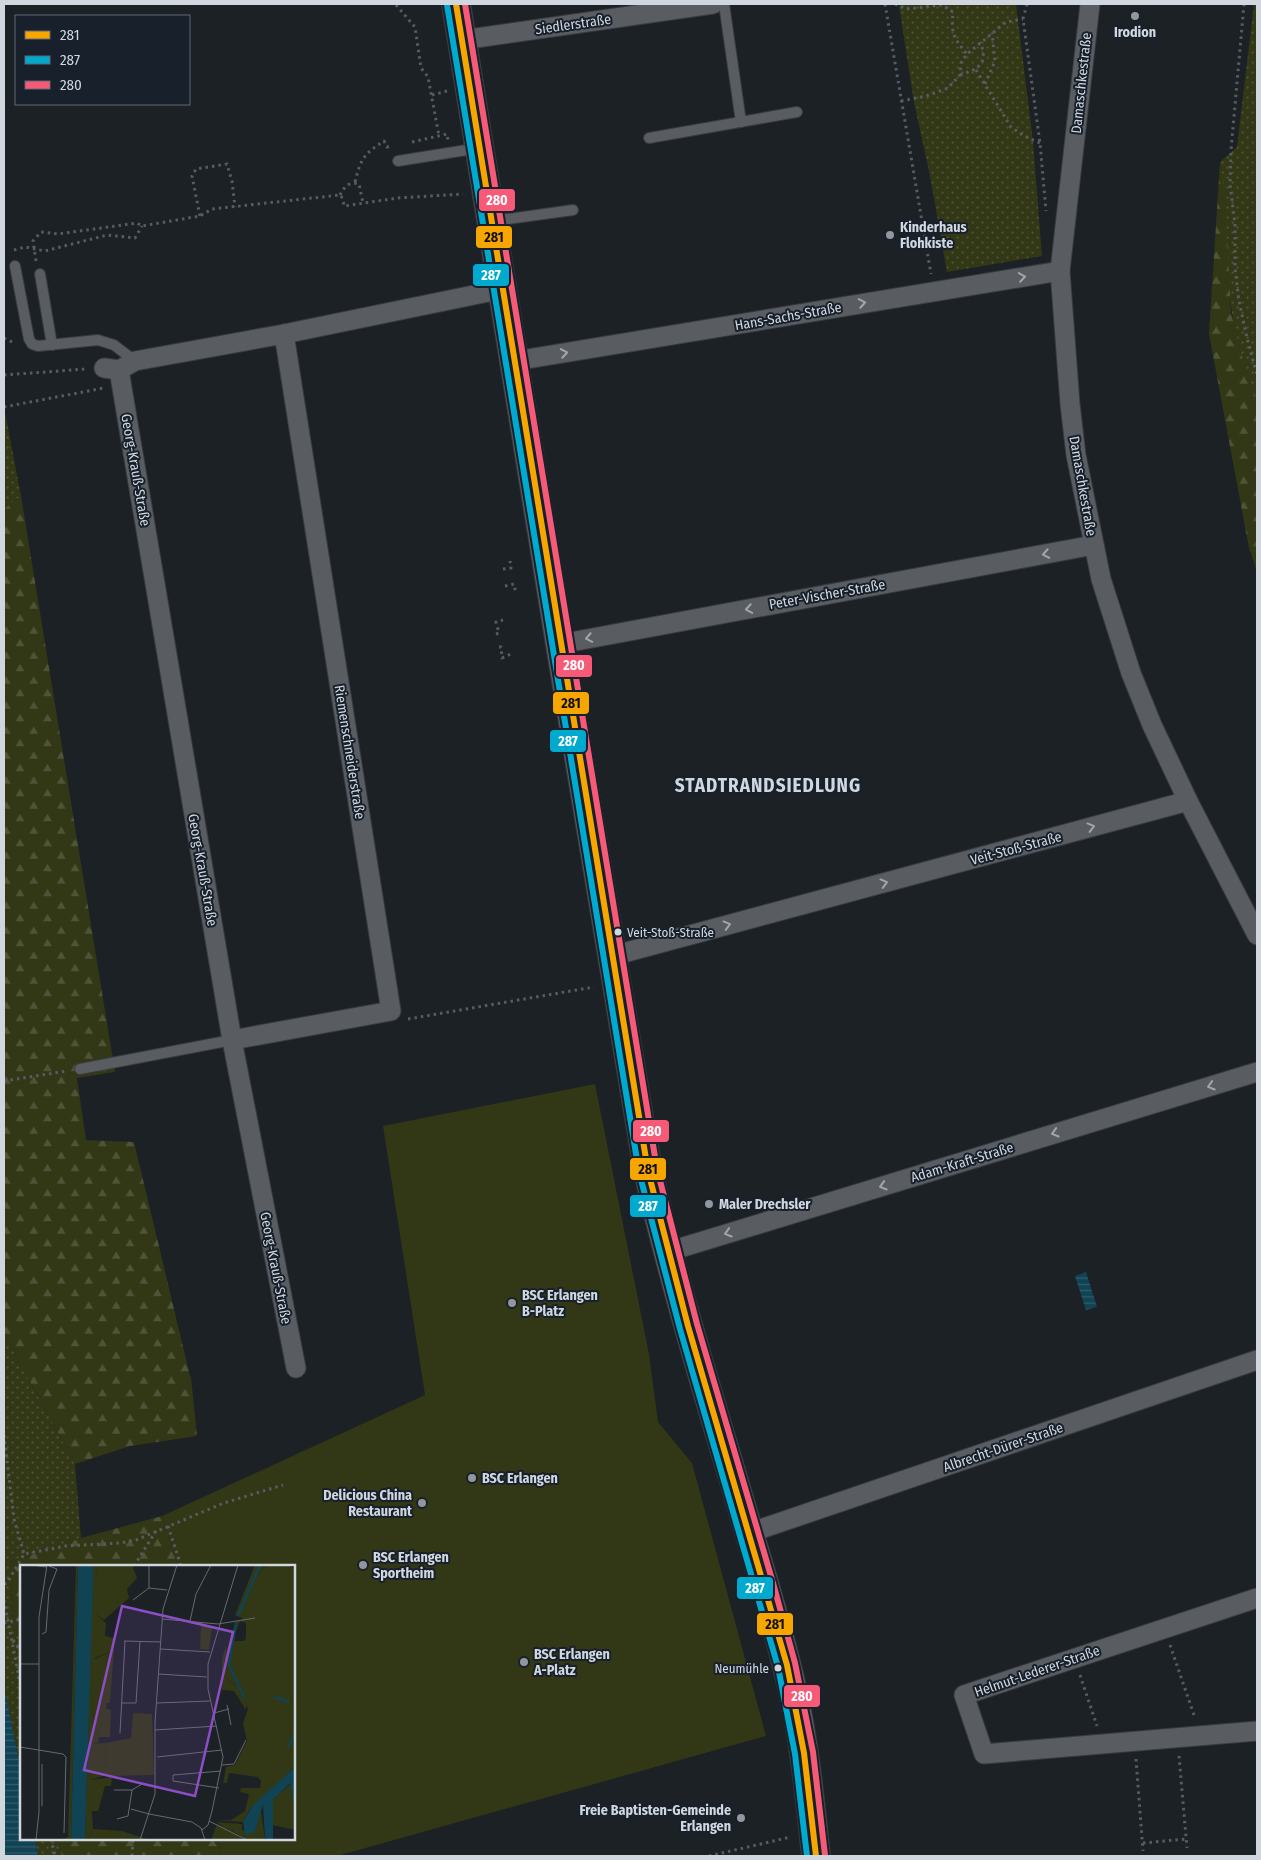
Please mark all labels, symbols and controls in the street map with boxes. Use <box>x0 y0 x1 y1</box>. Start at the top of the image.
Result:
marker: Irodion <box>1129 10 1141 22</box>
street label: Siedlerstraße <box>534 11 612 38</box>
legend <box>15 15 190 105</box>
place label: Irodion <box>1114 24 1156 41</box>
text: 281 <box>60 26 80 44</box>
street label: Damaschkestraße <box>1068 32 1095 134</box>
text: 287 <box>60 51 80 69</box>
text: 280 <box>60 76 82 94</box>
line badge: 280 <box>478 188 516 212</box>
text: 280 <box>485 192 508 209</box>
place label: Kinderhaus Flohkiste <box>900 219 967 252</box>
line badge: 281 <box>475 225 513 249</box>
text: 281 <box>483 229 504 246</box>
marker: Kinderhaus Flohkiste <box>884 229 896 241</box>
line badge: 287 <box>472 263 510 287</box>
text: 287 <box>480 267 501 284</box>
one-way arrow <box>1018 272 1026 282</box>
street label: Hans-Sachs-Straße <box>733 299 843 334</box>
one-way arrow <box>857 299 866 309</box>
one-way arrow <box>559 349 568 359</box>
street label: Georg-Krauß-Straße <box>117 413 154 528</box>
street label: Damaschkestraße <box>1065 435 1100 538</box>
one-way arrow <box>1042 549 1051 559</box>
street label: Peter-Vischer-Straße <box>768 576 887 613</box>
one-way arrow <box>744 603 753 613</box>
one-way arrow <box>585 633 593 643</box>
line badge: 280 <box>555 654 593 678</box>
text: 280 <box>562 657 585 674</box>
street label: Riemenschneiderstraße <box>330 684 369 820</box>
line badge: 281 <box>552 691 590 715</box>
text: 281 <box>560 695 581 712</box>
line badge: 287 <box>549 729 587 753</box>
text: 287 <box>557 733 578 750</box>
district label: STADTRANDSIEDLUNG <box>675 774 861 797</box>
street label: Georg-Krauß-Straße <box>184 813 221 928</box>
one-way arrow <box>1087 823 1095 833</box>
street label: Veit-Stoß-Straße <box>969 828 1064 869</box>
one-way arrow <box>879 878 888 889</box>
one-way arrow <box>722 921 730 931</box>
place label: Veit-Stoß-Straße <box>627 925 714 940</box>
marker: Veit-Stoß-Straße <box>613 927 623 937</box>
one-way arrow <box>1207 1080 1215 1090</box>
line badge: 280 <box>632 1119 670 1143</box>
text: 280 <box>639 1123 662 1140</box>
one-way arrow <box>1052 1128 1060 1138</box>
street label: Adam-Kraft-Straße <box>909 1139 1016 1186</box>
line badge: 281 <box>629 1157 667 1181</box>
text: 281 <box>637 1161 658 1178</box>
one-way arrow <box>879 1180 888 1190</box>
line badge: 287 <box>629 1194 667 1218</box>
place label: Maler Drechsler <box>719 1196 811 1213</box>
text: 287 <box>637 1198 658 1215</box>
marker: Maler Drechsler <box>703 1198 715 1210</box>
street label: Georg-Krauß-Straße <box>256 1211 295 1326</box>
one-way arrow <box>724 1228 732 1238</box>
place label: BSC Erlangen B-Platz <box>522 1287 598 1320</box>
marker: BSC Erlangen B-Platz <box>506 1297 518 1309</box>
street label: Albrecht-Dürer-Straße <box>941 1419 1065 1476</box>
place label: BSC Erlangen <box>482 1470 558 1487</box>
marker: BSC Erlangen <box>466 1472 478 1484</box>
place label: Delicious China Restaurant <box>323 1487 413 1520</box>
marker: Delicious China Restaurant <box>416 1497 428 1509</box>
place label: BSC Erlangen Sportheim <box>373 1549 449 1582</box>
marker: BSC Erlangen Sportheim <box>357 1559 369 1571</box>
inset map <box>20 1565 295 1840</box>
line badge: 287 <box>736 1576 774 1600</box>
text: 287 <box>744 1580 765 1597</box>
line badge: 281 <box>756 1612 794 1636</box>
text: 281 <box>764 1616 785 1633</box>
street label: Helmut-Lederer-Straße <box>972 1642 1102 1701</box>
place label: BSC Erlangen A-Platz <box>533 1646 610 1679</box>
marker: BSC Erlangen A-Platz <box>518 1656 530 1668</box>
place label: Neumühle <box>714 1661 769 1676</box>
marker: Neumühle <box>773 1663 783 1673</box>
line badge: 280 <box>783 1684 821 1708</box>
text: 280 <box>790 1688 813 1705</box>
place label: Freie Baptisten-Gemeinde Erlangen <box>580 1802 731 1835</box>
marker: Freie Baptisten-Gemeinde Erlangen <box>735 1812 747 1824</box>

